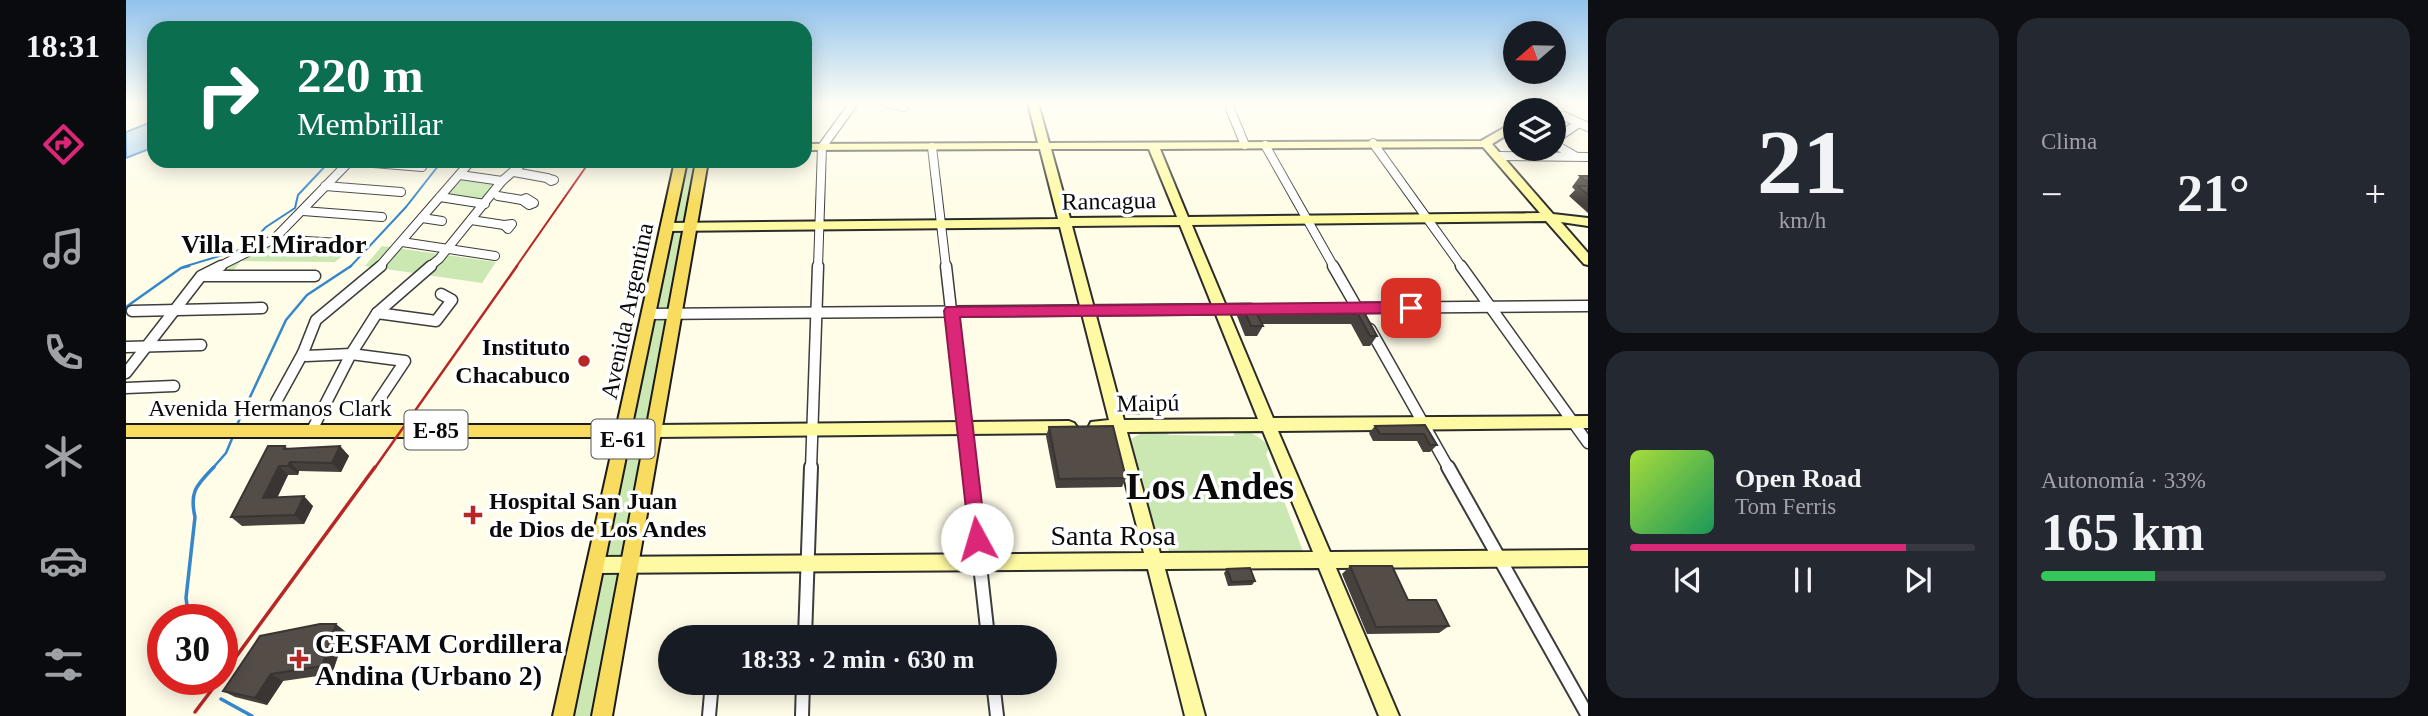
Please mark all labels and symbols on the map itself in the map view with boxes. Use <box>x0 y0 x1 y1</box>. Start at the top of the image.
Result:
north arrow <box>1503 21 1566 84</box>
street label: Rancagua <box>1061 187 1157 215</box>
street label: Avenida Argentina <box>596 220 658 402</box>
district label: Villa El Mirador <box>181 230 367 259</box>
pin <box>1381 278 1441 338</box>
place label: Instituto Chacabuco <box>455 334 570 388</box>
marker: Instituto Chacabuco <box>576 353 592 369</box>
street label: Maipú <box>1116 389 1180 417</box>
street label: Avenida Hermanos Clark <box>148 395 392 421</box>
road number: E-85 <box>404 410 468 450</box>
road number: E-61 <box>592 420 654 458</box>
district label: Los Andes <box>1126 465 1294 507</box>
place label: Hospital San Juan de Dios de Los Andes <box>489 488 706 542</box>
position arrow <box>940 502 1014 576</box>
marker: Hospital San Juan de Dios de Los Andes <box>463 505 483 525</box>
street label: Santa Rosa <box>1050 520 1176 551</box>
speed limit sign: 30 <box>147 604 238 695</box>
place label: CESFAM Cordillera Andina (Urbano 2) <box>315 628 563 691</box>
marker: CESFAM Cordillera Andina (Urbano 2) <box>289 649 309 669</box>

